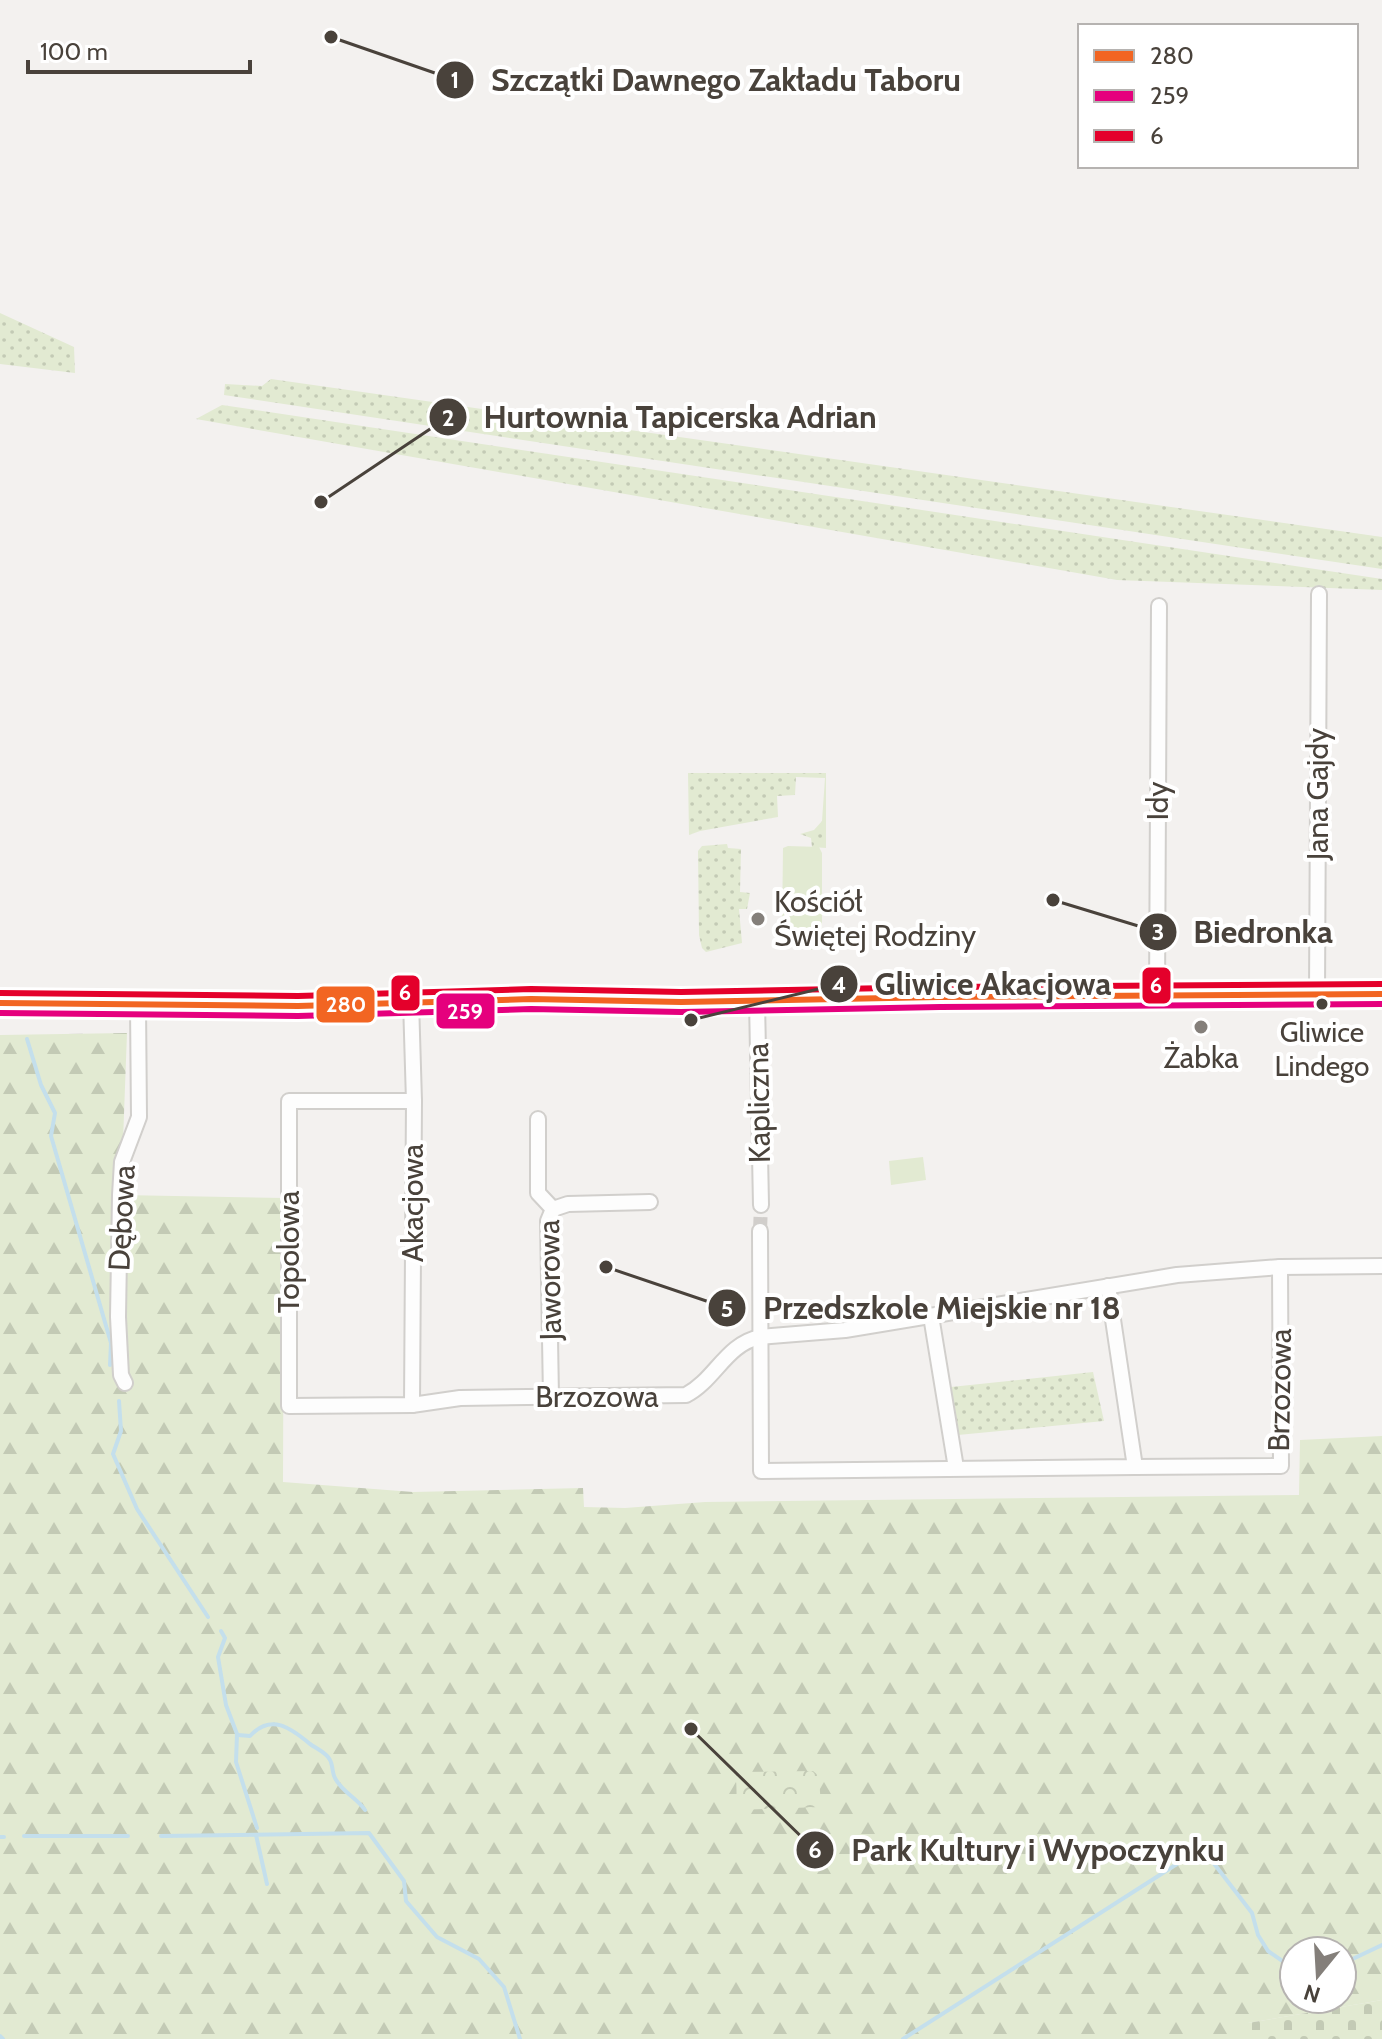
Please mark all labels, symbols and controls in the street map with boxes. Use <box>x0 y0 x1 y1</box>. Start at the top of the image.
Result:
scale bar <box>28 24 250 74</box>
legend <box>1078 24 1358 168</box>
text: 100 m <box>40 37 108 66</box>
text: 280 <box>1150 41 1194 70</box>
callout: Szczątki Dawnego Zakładu Taboru <box>435 52 977 108</box>
text: Szczątki Dawnego Zakładu Taboru <box>491 60 961 99</box>
text: 1 <box>451 65 459 94</box>
text: 259 <box>1150 81 1189 110</box>
text: 6 <box>1150 121 1164 150</box>
callout: Hurtownia Tapicerska Adrian <box>428 389 893 445</box>
text: Hurtownia Tapicerska Adrian <box>483 397 877 436</box>
text: 2 <box>442 403 454 432</box>
street label: Jana Gajdy <box>1299 728 1336 861</box>
street label: Idy <box>1139 781 1176 821</box>
place label: Kościół Świętej Rodziny <box>774 883 976 954</box>
callout: Biedronka <box>1138 904 1349 960</box>
marker: Kościół Świętej Rodziny <box>749 910 767 928</box>
text: Biedronka <box>1193 912 1333 951</box>
text: 3 <box>1152 917 1164 946</box>
callout: Gliwice Akacjowa <box>819 956 1127 1012</box>
text: Gliwice Akacjowa <box>875 964 1111 1003</box>
line badge: 6 <box>1141 966 1172 1005</box>
text: 4 <box>832 970 846 999</box>
text: 6 <box>1150 972 1162 999</box>
line badge: 6 <box>390 974 421 1012</box>
text: 6 <box>399 979 411 1006</box>
line badge: 280 <box>315 985 376 1024</box>
text: 280 <box>326 991 366 1018</box>
line badge: 259 <box>435 992 496 1030</box>
marker: Gliwice Lindego <box>1314 996 1330 1012</box>
text: 259 <box>447 998 483 1025</box>
place label: Gliwice Lindego <box>1275 1015 1369 1083</box>
marker: Żabka <box>1192 1018 1210 1036</box>
place label: Żabka <box>1163 1039 1239 1076</box>
street label: Kapliczna <box>739 1042 778 1164</box>
street label: Akacjowa <box>394 1143 431 1262</box>
street label: Dębowa <box>100 1163 143 1272</box>
street label: Topolowa <box>270 1190 307 1313</box>
street label: Jaworowa <box>530 1219 569 1342</box>
callout: Przedszkole Miejskie nr 18 <box>707 1280 1137 1336</box>
text: Przedszkole Miejskie nr 18 <box>763 1288 1121 1327</box>
text: 5 <box>721 1294 733 1323</box>
street label: Brzozowa <box>1260 1327 1299 1452</box>
street label: Brzozowa <box>535 1378 659 1415</box>
callout: Park Kultury i Wypoczynku <box>795 1822 1241 1878</box>
text: Park Kultury i Wypoczynku <box>851 1830 1225 1869</box>
text: 6 <box>808 1835 822 1864</box>
north arrow <box>1278 1935 1358 2015</box>
text: N <box>1300 1978 1324 2009</box>

